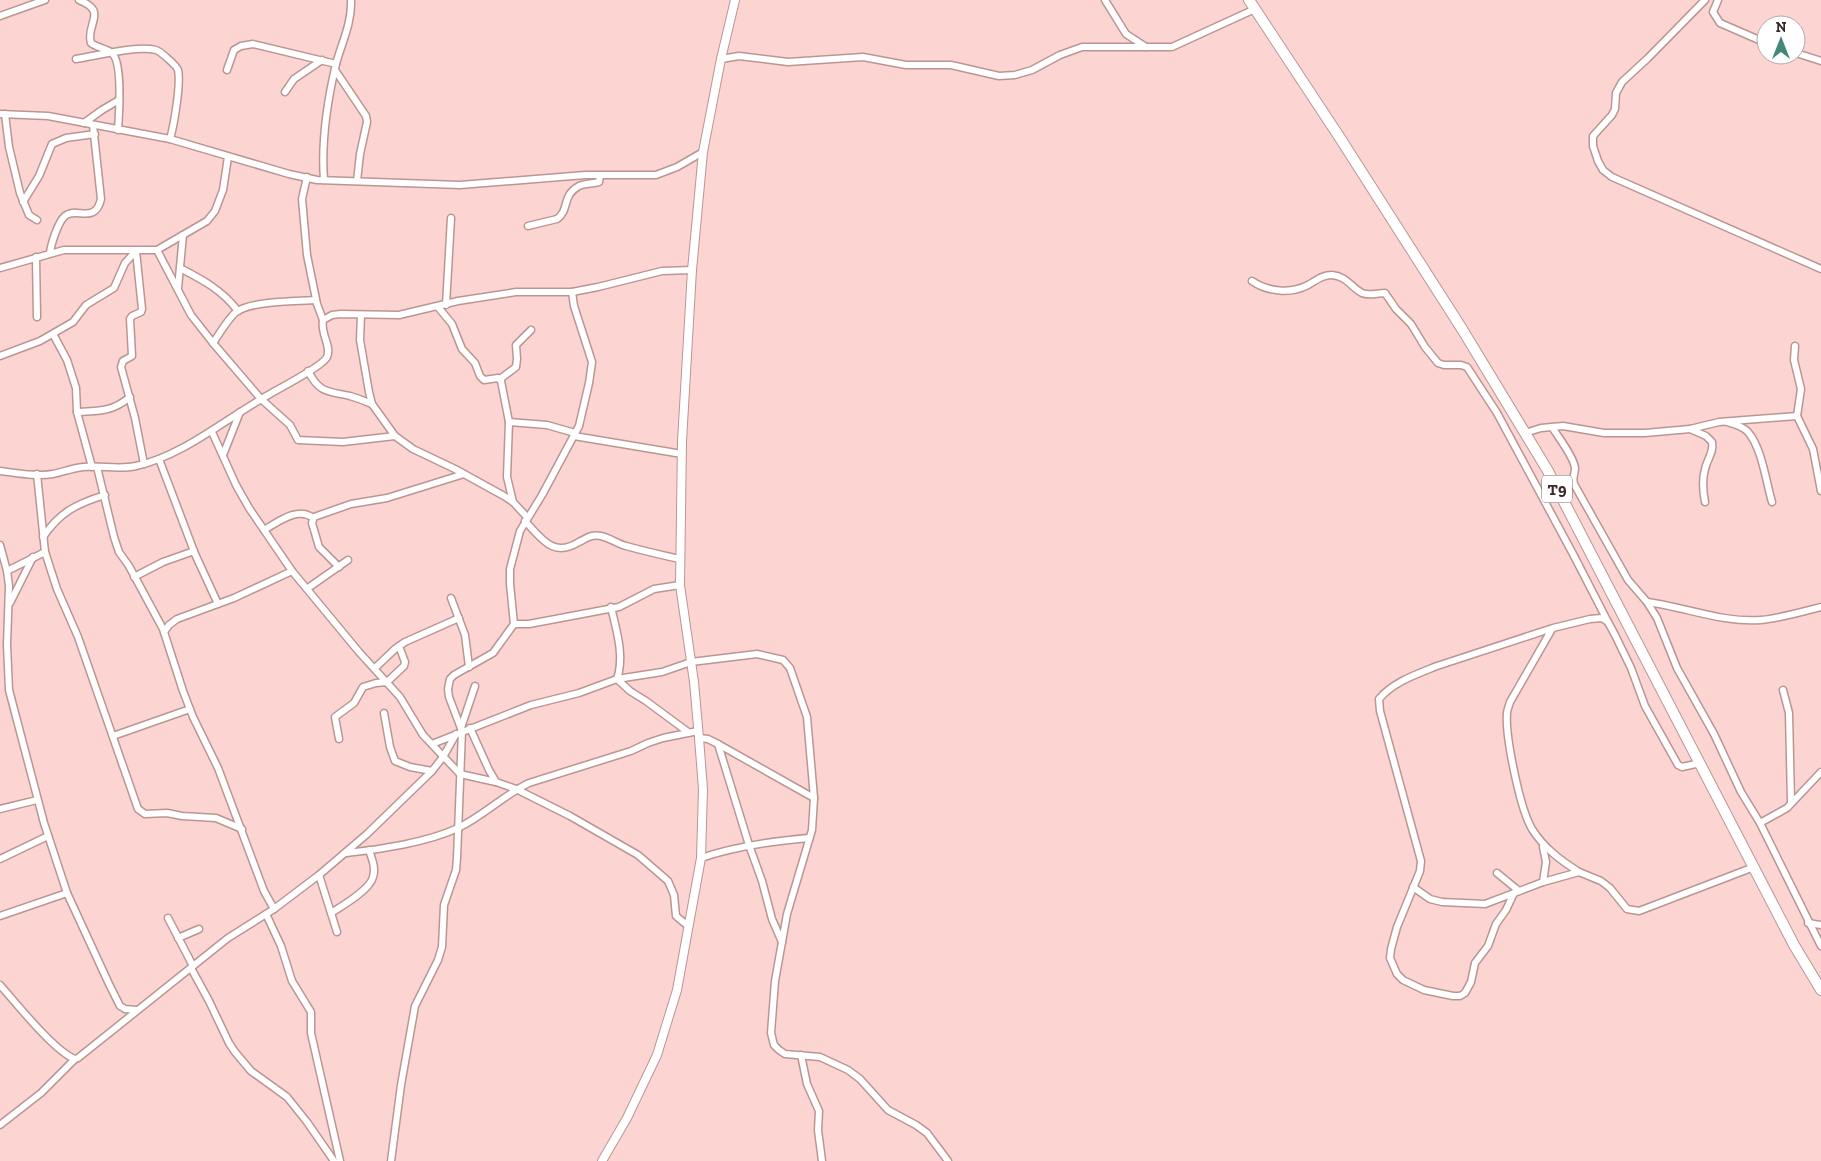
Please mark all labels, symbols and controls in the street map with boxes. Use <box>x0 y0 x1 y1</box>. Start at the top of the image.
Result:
north arrow <box>1756 15 1806 65</box>
text: N <box>1776 19 1787 36</box>
road number: T9 <box>1542 476 1572 502</box>

